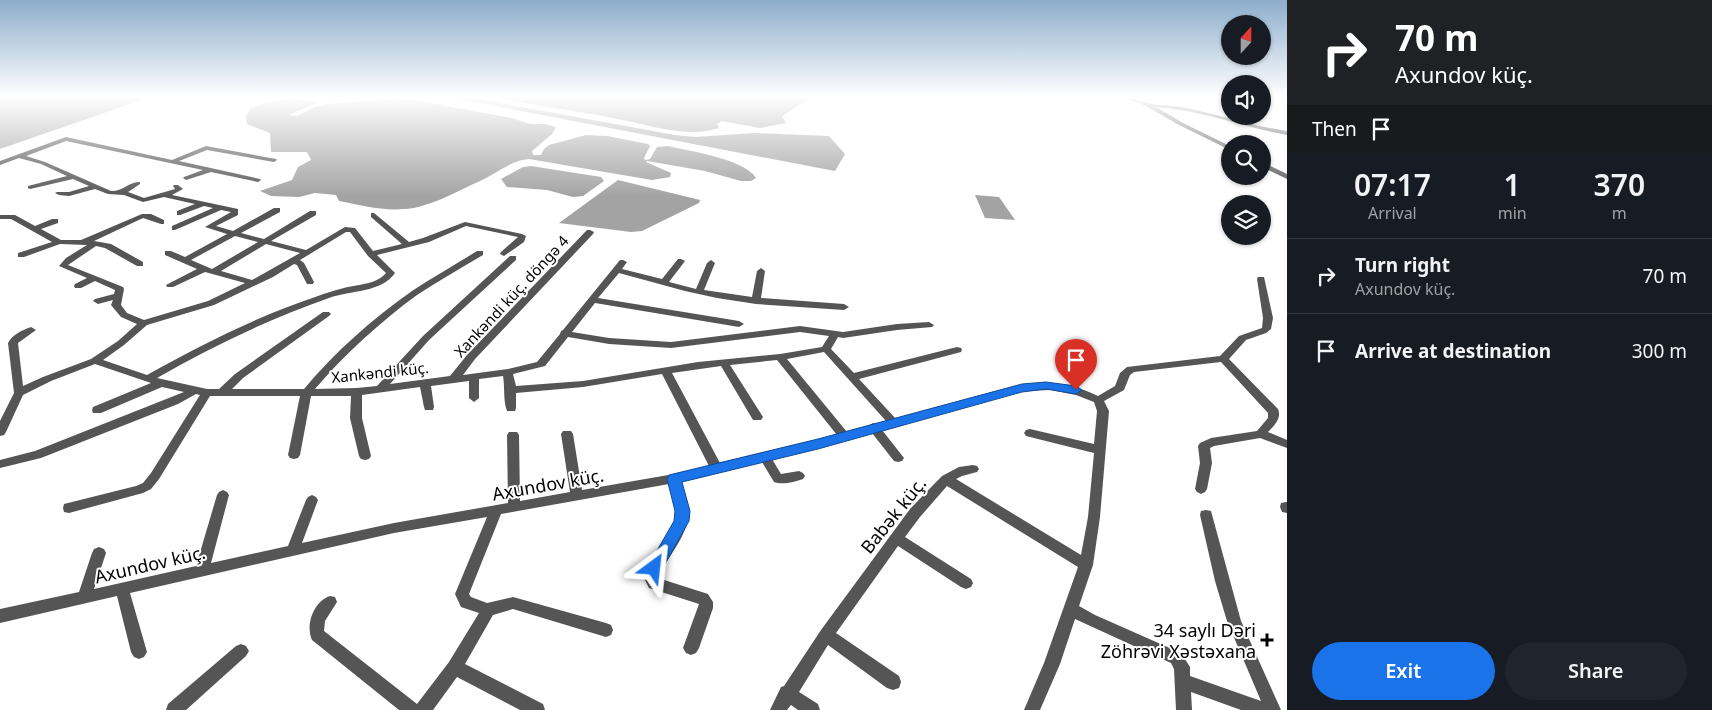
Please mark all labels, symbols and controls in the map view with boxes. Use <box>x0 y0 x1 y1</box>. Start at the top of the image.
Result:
text: 70 m <box>1395 14 1478 61</box>
north arrow <box>1221 15 1271 65</box>
map controls <box>1221 15 1271 245</box>
icon: right <box>1312 20 1377 85</box>
text: Axundov küç. <box>1395 59 1533 89</box>
button: sound <box>1221 75 1271 125</box>
icon: arrive <box>1367 115 1395 143</box>
text: Then <box>1312 116 1357 142</box>
button: search <box>1221 135 1271 185</box>
text: 07:17 <box>1354 164 1431 205</box>
text: 1 <box>1504 164 1521 205</box>
text: 370 <box>1594 164 1645 205</box>
button: layers <box>1221 195 1271 245</box>
text: Arrival <box>1368 202 1417 224</box>
text: min <box>1498 202 1527 224</box>
text: m <box>1612 202 1627 224</box>
street label: Xankəndi küç. döngə 4 <box>449 231 573 361</box>
text: Turn right <box>1355 252 1450 278</box>
icon: right <box>1312 262 1340 290</box>
text: 70 m <box>1643 263 1687 289</box>
text: Axundov küç. <box>1355 278 1455 300</box>
icon: arrive <box>1312 337 1340 365</box>
text: Arrive at destination <box>1355 338 1551 364</box>
text: 300 m <box>1632 338 1687 364</box>
pin <box>1055 339 1097 390</box>
icon: arrive <box>1062 346 1090 374</box>
street label: Xankəndi küç. <box>330 357 430 387</box>
street label: Axundov küç. <box>490 462 606 506</box>
street label: Babək küç. <box>855 472 931 558</box>
street label: Axundov küç. <box>92 540 208 588</box>
position arrow <box>627 541 679 593</box>
place label: 34 saylı Dəri Zöhrəvi Xəstəxana <box>1101 618 1256 663</box>
marker: 34 saylı Dəri Zöhrəvi Xəstəxana <box>1260 633 1274 647</box>
button: Exit <box>1312 642 1495 700</box>
button: Share <box>1505 642 1687 700</box>

